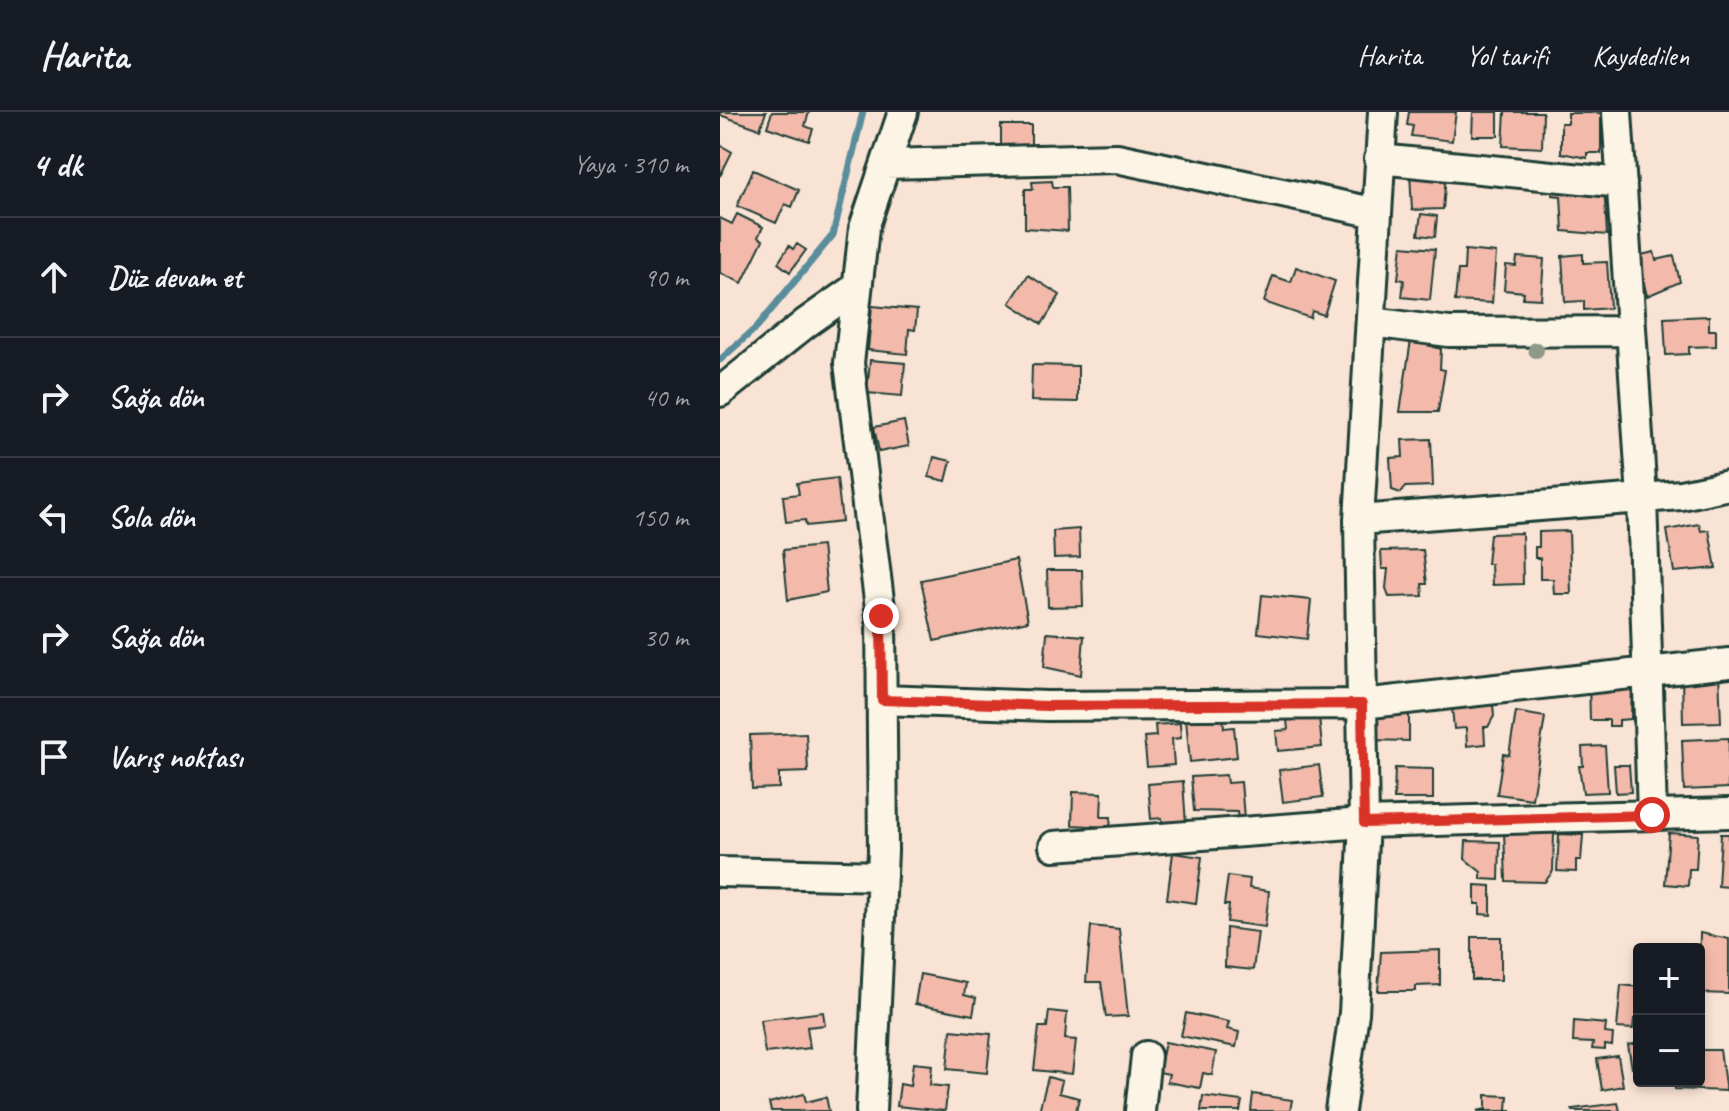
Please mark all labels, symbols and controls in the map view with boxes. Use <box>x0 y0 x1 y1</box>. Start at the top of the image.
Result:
text: Harita <box>40 32 128 79</box>
text: Harita <box>1358 38 1422 73</box>
text: Yol tarifi <box>1466 38 1548 73</box>
text: Kaydedilen <box>1592 38 1689 73</box>
text: 4 dk <box>32 143 82 186</box>
text: Yaya · 310 m <box>573 148 688 181</box>
icon: ahead <box>32 255 76 299</box>
text: Düz devam et <box>108 258 242 296</box>
text: 90 m <box>644 261 688 294</box>
icon: right <box>32 375 76 419</box>
text: Sağa dön <box>108 378 204 416</box>
text: 40 m <box>644 381 688 414</box>
icon: left <box>32 495 76 539</box>
text: Sola dön <box>108 498 195 536</box>
text: 150 m <box>632 501 688 534</box>
route end <box>863 598 899 634</box>
icon: right <box>32 615 76 659</box>
text: Sağa dön <box>108 618 204 656</box>
text: 30 m <box>644 621 688 654</box>
icon: arrive <box>32 735 76 779</box>
text: Varış noktası <box>108 738 243 776</box>
route start <box>1634 797 1670 833</box>
map controls <box>1633 943 1705 1087</box>
button: + <box>1633 943 1705 1015</box>
button: − <box>1633 1015 1705 1087</box>

